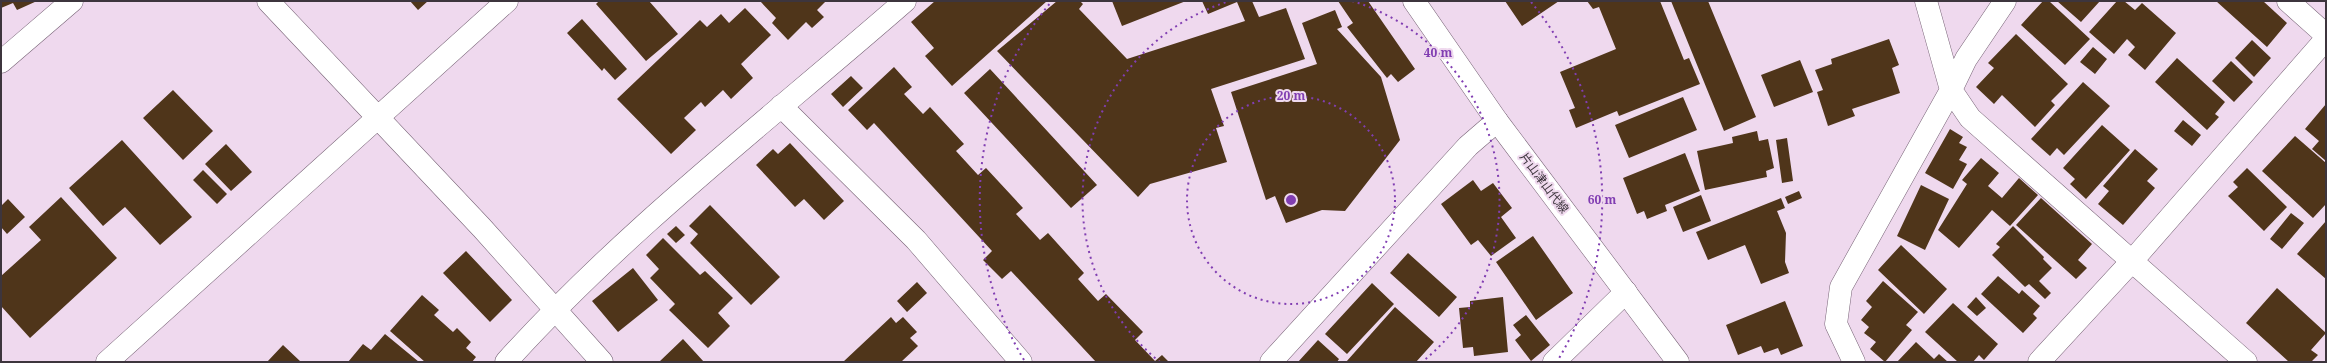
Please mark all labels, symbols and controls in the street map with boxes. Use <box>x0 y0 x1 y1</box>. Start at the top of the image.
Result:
text: 40 m <box>1424 44 1452 61</box>
text: 20 m <box>1277 87 1305 104</box>
street label: 片山津山代線 <box>1516 149 1573 217</box>
text: 60 m <box>1588 191 1616 208</box>
centre of rings <box>1284 193 1298 207</box>

